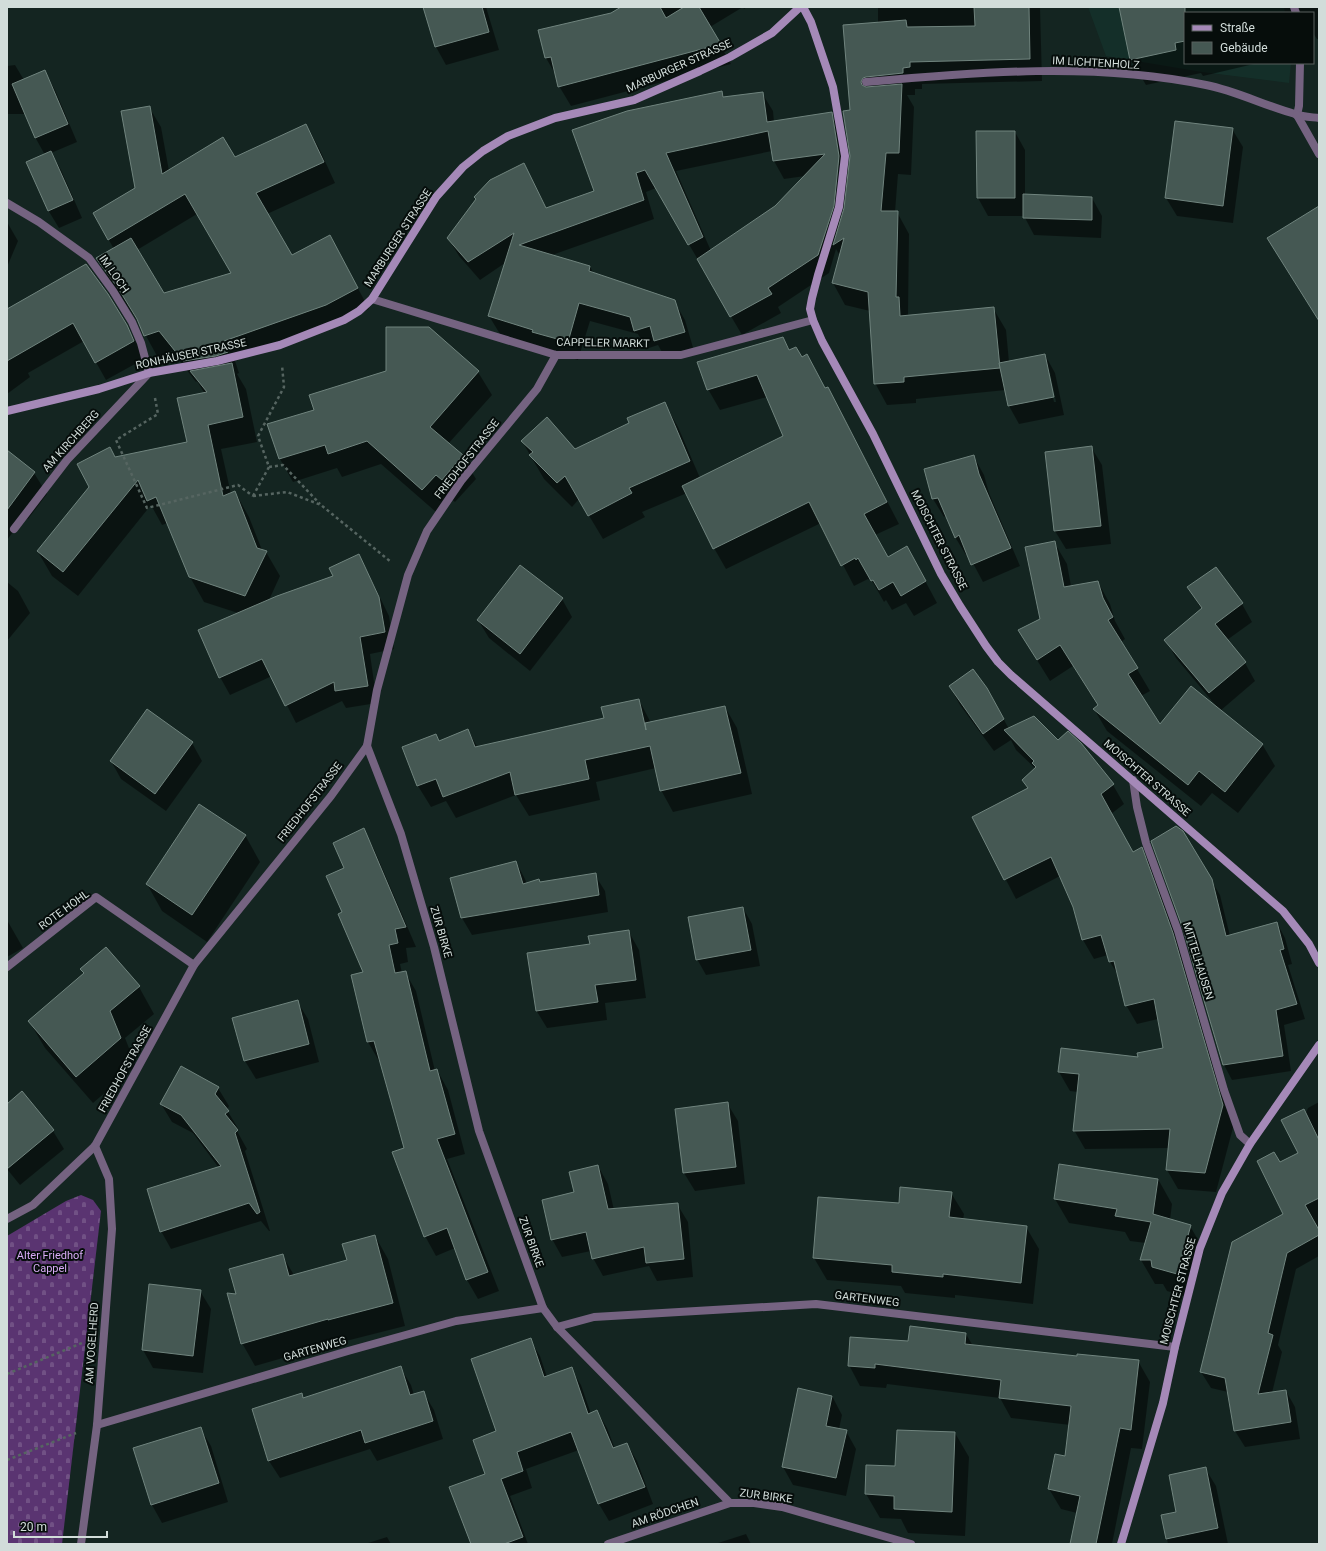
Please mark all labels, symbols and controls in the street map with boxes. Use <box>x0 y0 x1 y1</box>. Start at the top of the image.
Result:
legend <box>1184 12 1314 64</box>
text: Straße <box>1220 21 1255 35</box>
street label: MARBURGER STRASSE <box>624 37 734 95</box>
text: Gebäude <box>1220 41 1268 55</box>
street label: IM LICHTENHOLZ <box>1052 54 1141 72</box>
street label: MARBURGER STRASSE <box>361 187 435 289</box>
street label: IM LOCH <box>96 252 132 296</box>
street label: RONHÄUSER STRASSE <box>134 336 248 372</box>
street label: CAPPELER MARKT <box>556 336 650 350</box>
street label: AM KIRCHBERG <box>40 407 102 475</box>
street label: FRIEDHOFSTRASSE <box>432 417 502 501</box>
street label: MOISCHTER STRASSE <box>908 488 970 592</box>
street label: MOISCHTER STRASSE <box>1101 737 1193 819</box>
street label: FRIEDHOFSTRASSE <box>275 760 345 844</box>
street label: ROTE HOHL <box>36 887 92 933</box>
street label: ZUR BIRKE <box>427 905 455 959</box>
street label: MITTELHAUSEN <box>1180 921 1216 1001</box>
street label: FRIEDHOFSTRASSE <box>96 1023 154 1115</box>
street label: ZUR BIRKE <box>516 1215 546 1269</box>
street label: MOISCHTER STRASSE <box>1157 1236 1199 1346</box>
park label: Alter Friedhof Cappel <box>17 1249 83 1275</box>
street label: GARTENWEG <box>834 1289 900 1309</box>
street label: AM VOGELHERD <box>83 1302 101 1384</box>
street label: GARTENWEG <box>282 1334 348 1364</box>
street label: ZUR BIRKE <box>739 1486 793 1506</box>
street label: AM RÖDCHEN <box>630 1495 700 1531</box>
scale bar <box>14 1513 107 1539</box>
text: 20 m <box>20 1520 47 1534</box>

